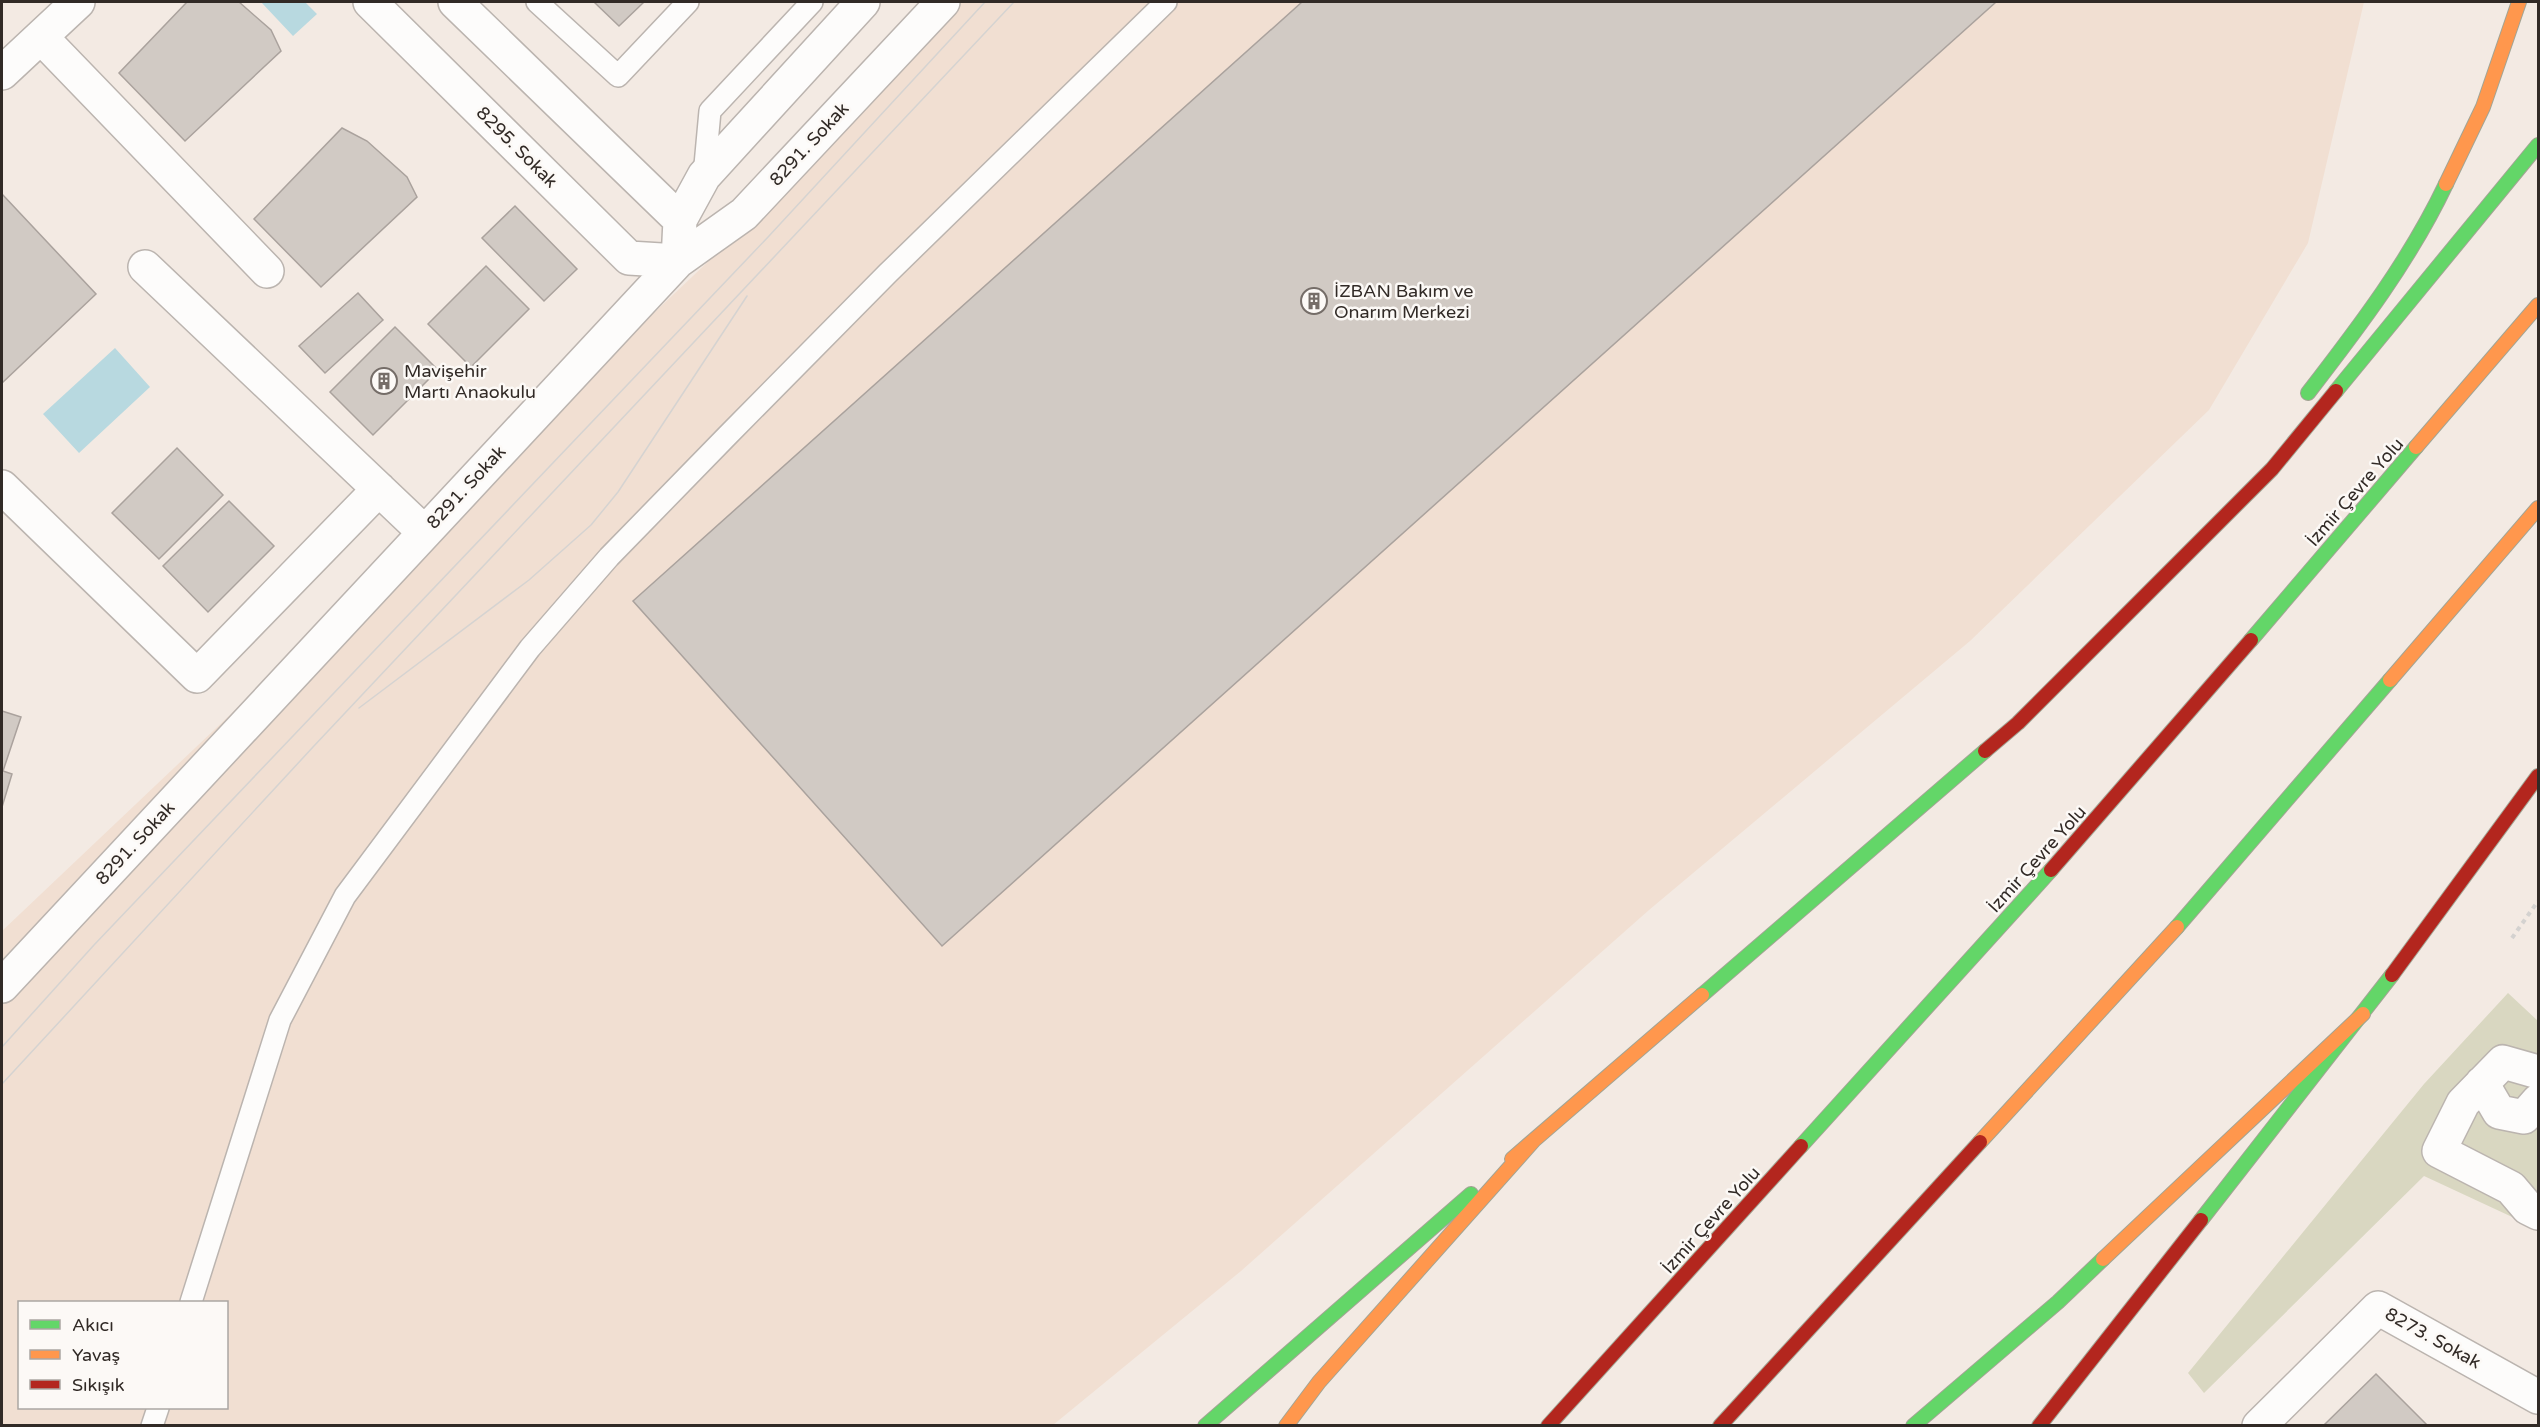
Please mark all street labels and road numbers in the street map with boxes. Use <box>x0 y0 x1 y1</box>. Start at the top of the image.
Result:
street label: 8291. Sokak <box>765 98 853 190</box>
street label: 8295. Sokak <box>472 102 562 192</box>
street label: İzmir Çevre Yolu <box>2302 433 2408 551</box>
street label: 8291. Sokak <box>422 441 510 533</box>
street label: 8291. Sokak <box>91 797 179 889</box>
street label: İzmir Çevre Yolu <box>1983 801 2091 917</box>
street label: İzmir Çevre Yolu <box>1657 1162 1765 1278</box>
street label: 8273. Sokak <box>2381 1303 2485 1373</box>

